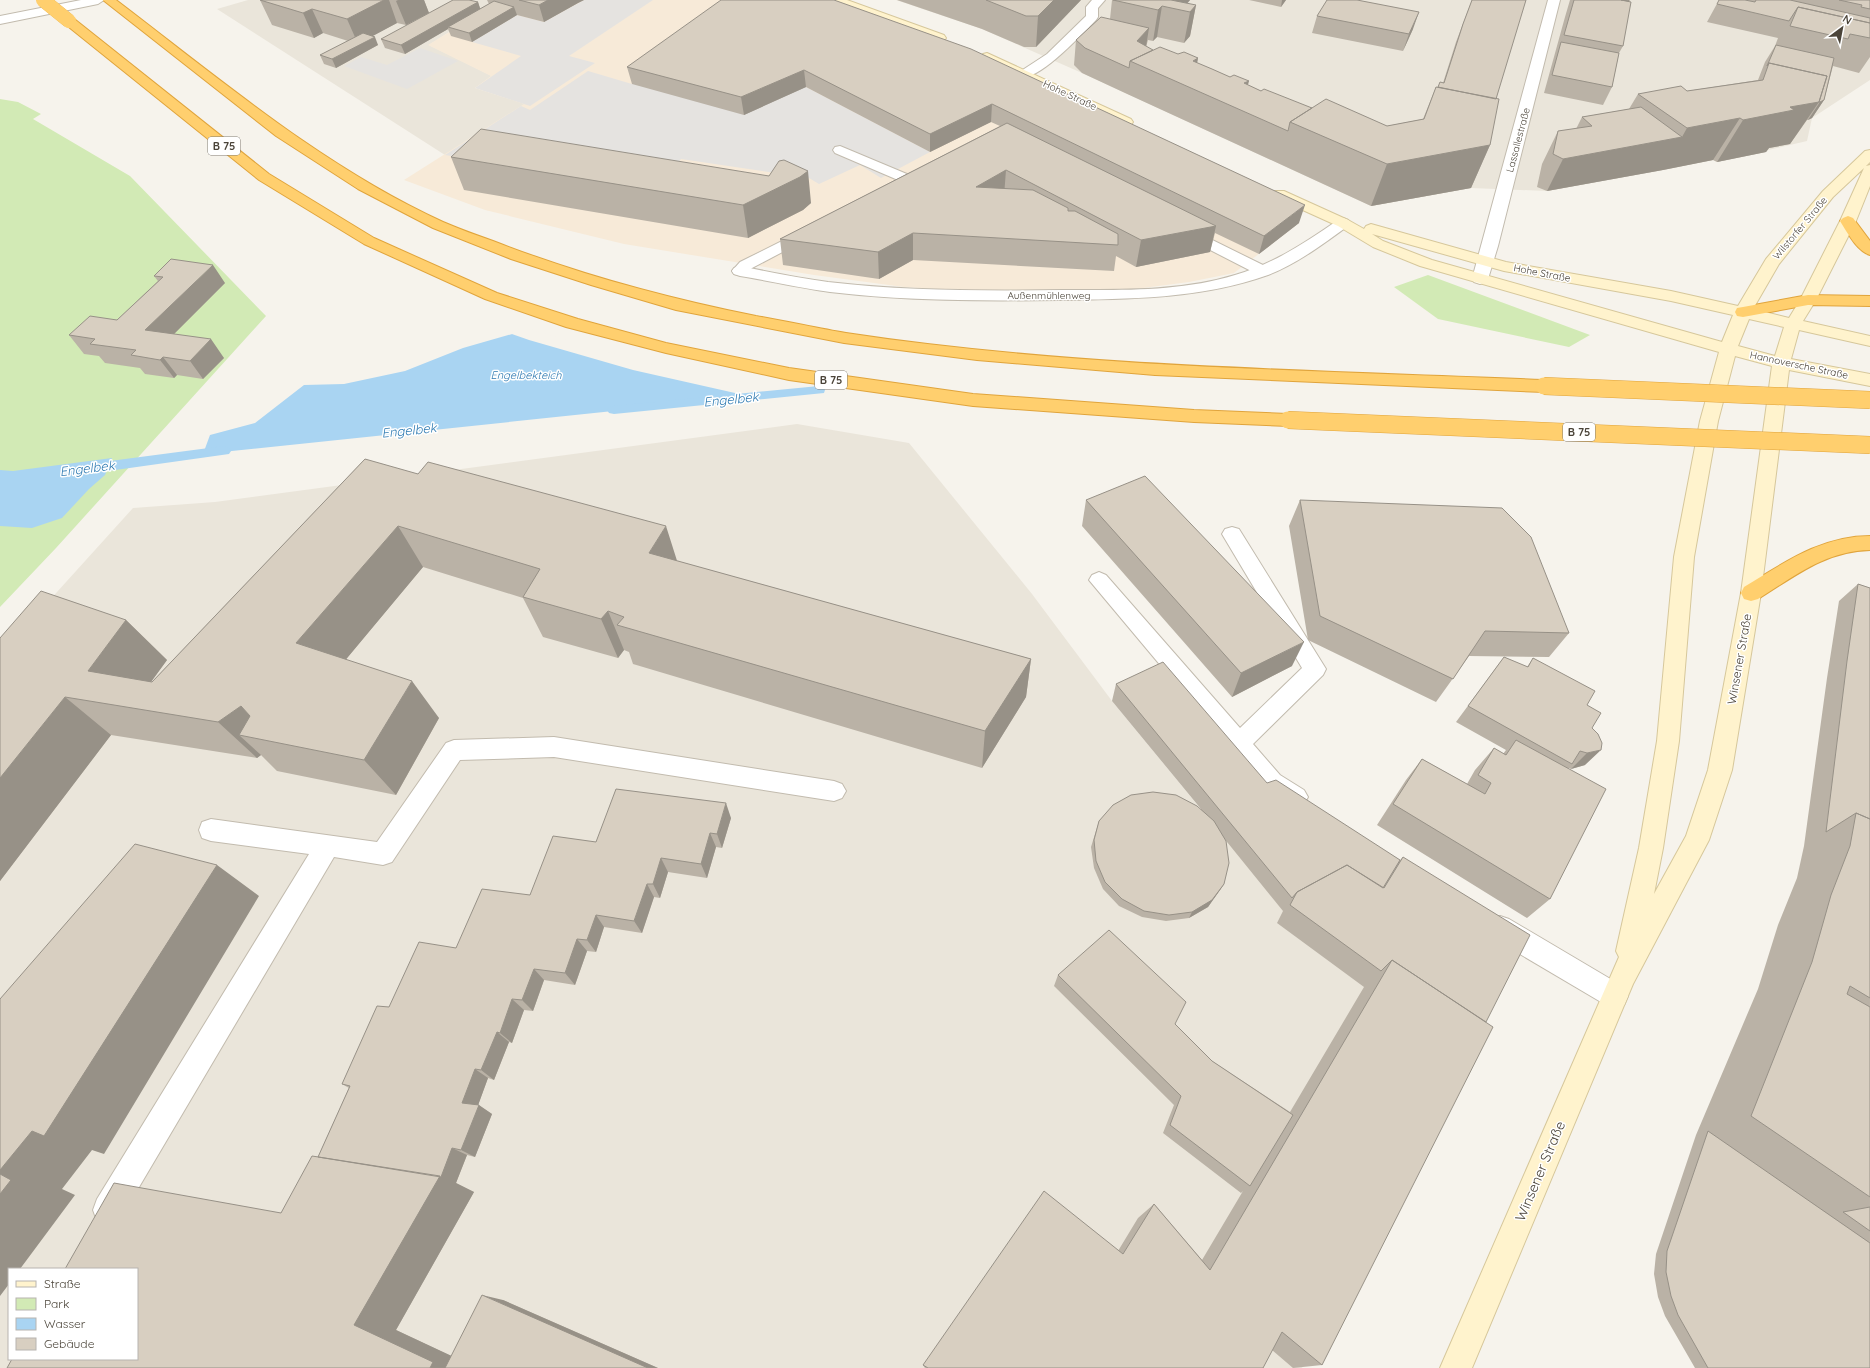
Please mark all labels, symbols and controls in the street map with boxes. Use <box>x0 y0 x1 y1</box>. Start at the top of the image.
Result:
north arrow <box>1822 8 1862 48</box>
text: N <box>1840 11 1854 28</box>
street label: Hohe Straße <box>1041 77 1099 113</box>
street label: Lassallestraße <box>1503 106 1533 174</box>
road number: B 75 <box>208 137 240 155</box>
street label: Wilstorfer Straße <box>1770 194 1830 262</box>
street label: Hohe Straße <box>1512 261 1572 285</box>
street label: Außenmühlenweg <box>1007 289 1091 302</box>
street label: Hannoversche Straße <box>1749 348 1850 382</box>
water label: Engelbekteich <box>491 368 562 382</box>
road number: B 75 <box>815 371 847 389</box>
water label: Engelbek <box>703 388 760 410</box>
water label: Engelbek <box>381 419 438 441</box>
road number: B 75 <box>1563 423 1595 441</box>
water label: Engelbek <box>59 457 116 479</box>
street label: Winsener Straße <box>1724 612 1754 705</box>
street label: Winsener Straße <box>1511 1118 1569 1224</box>
legend <box>8 1268 138 1360</box>
text: Straße <box>44 1276 81 1291</box>
text: Park <box>44 1296 69 1311</box>
text: Wasser <box>44 1316 86 1331</box>
text: Gebäude <box>44 1336 95 1351</box>

